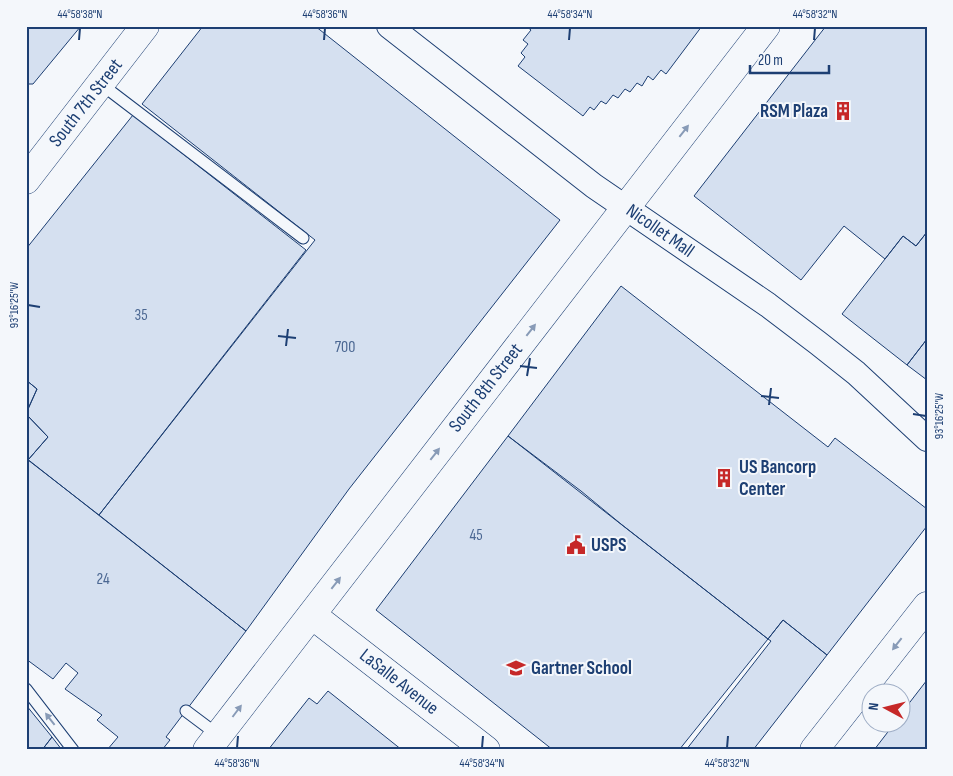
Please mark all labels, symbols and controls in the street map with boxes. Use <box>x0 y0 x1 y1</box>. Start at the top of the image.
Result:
text: 44°58'38"N <box>58 7 102 22</box>
text: 44°58'36"N <box>303 7 348 22</box>
text: 44°58'34"N <box>548 7 592 22</box>
text: 44°58'32"N <box>793 7 837 22</box>
scale bar <box>750 42 829 74</box>
text: 20 m <box>758 51 783 70</box>
street label: South 7th Street <box>44 54 128 152</box>
place label: RSM Plaza <box>760 100 828 123</box>
building icon: RSM Plaza <box>832 100 854 122</box>
one-way arrow <box>679 124 689 138</box>
street label: Nicollet Mall <box>622 199 698 263</box>
text: 93°16'25"W <box>7 282 22 328</box>
house number: 35 <box>134 306 148 325</box>
one-way arrow <box>525 324 536 337</box>
house number: 700 <box>335 338 355 357</box>
street label: South 8th Street <box>444 339 528 437</box>
text: 93°16'25"W <box>932 393 947 439</box>
one-way arrow <box>430 448 441 461</box>
place label: US Bancorp Center <box>739 456 816 501</box>
building icon: US Bancorp Center <box>713 467 735 489</box>
house number: 45 <box>469 526 483 545</box>
public building icon: USPS <box>565 534 587 556</box>
place label: USPS <box>591 534 627 557</box>
house number: 24 <box>96 570 110 589</box>
one-way arrow <box>331 577 342 590</box>
one-way arrow <box>891 637 902 650</box>
street label: LaSalle Avenue <box>355 644 443 720</box>
school or university icon: Gartner School <box>505 657 527 679</box>
place label: Gartner School <box>531 657 632 680</box>
north arrow <box>860 684 910 734</box>
text: N <box>865 702 882 711</box>
one-way arrow <box>231 705 242 718</box>
one-way arrow <box>44 713 55 726</box>
text: 44°58'36"N <box>215 756 260 771</box>
text: 44°58'34"N <box>460 756 504 771</box>
text: 44°58'32"N <box>705 756 749 771</box>

